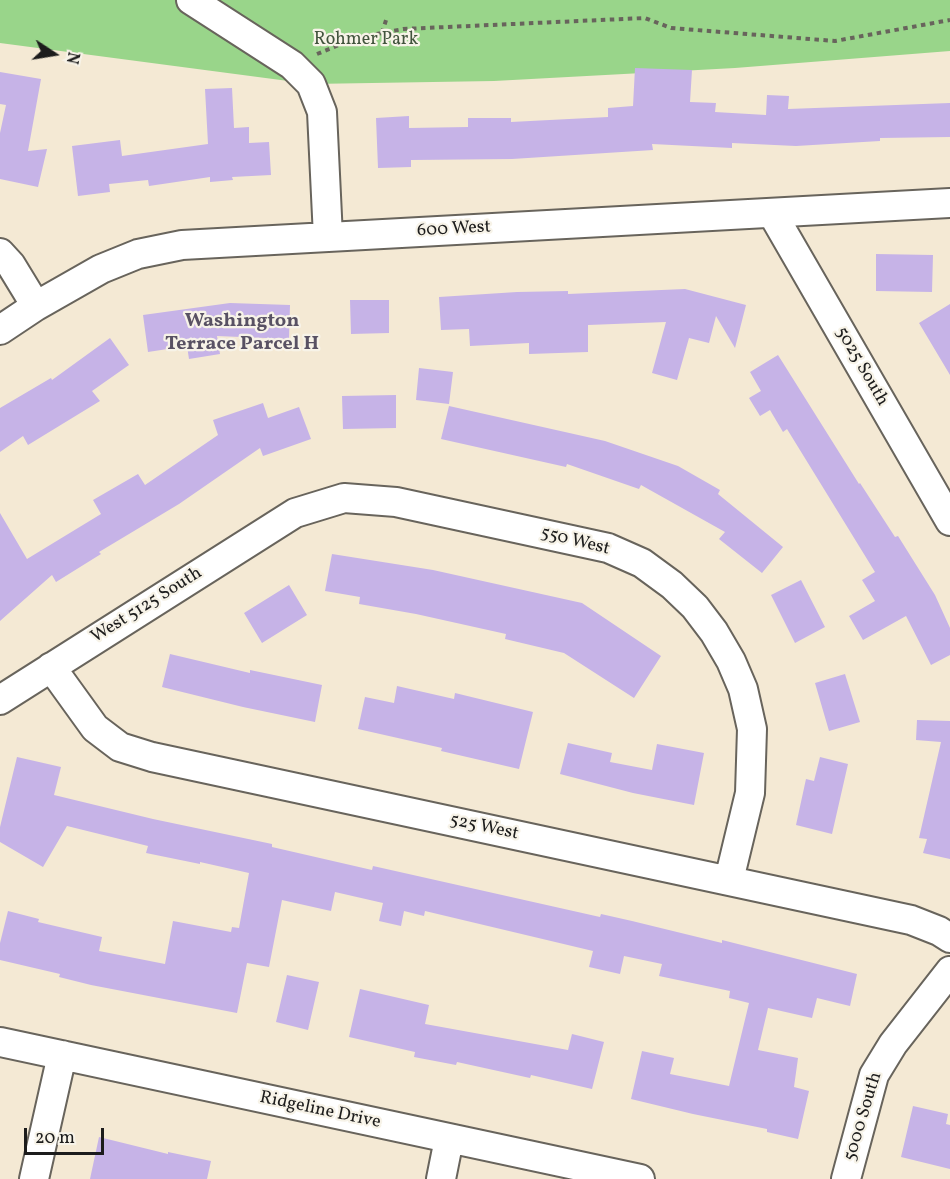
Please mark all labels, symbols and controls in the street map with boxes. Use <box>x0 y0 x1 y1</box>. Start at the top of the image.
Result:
north arrow <box>24 24 84 84</box>
park label: Rohmer Park <box>314 30 418 52</box>
text: N <box>60 50 84 66</box>
street label: 600 West <box>417 217 491 243</box>
district label: Washington Terrace Parcel H <box>165 310 319 357</box>
street label: 5025 South <box>830 324 892 410</box>
street label: 550 West <box>538 523 612 561</box>
street label: West 5125 South <box>87 563 207 649</box>
street label: 525 West <box>448 810 520 846</box>
street label: 5000 South <box>840 1070 888 1164</box>
street label: Ridgeline Drive <box>257 1088 383 1134</box>
scale bar <box>27 1116 106 1154</box>
text: 20 m <box>35 1126 75 1151</box>

